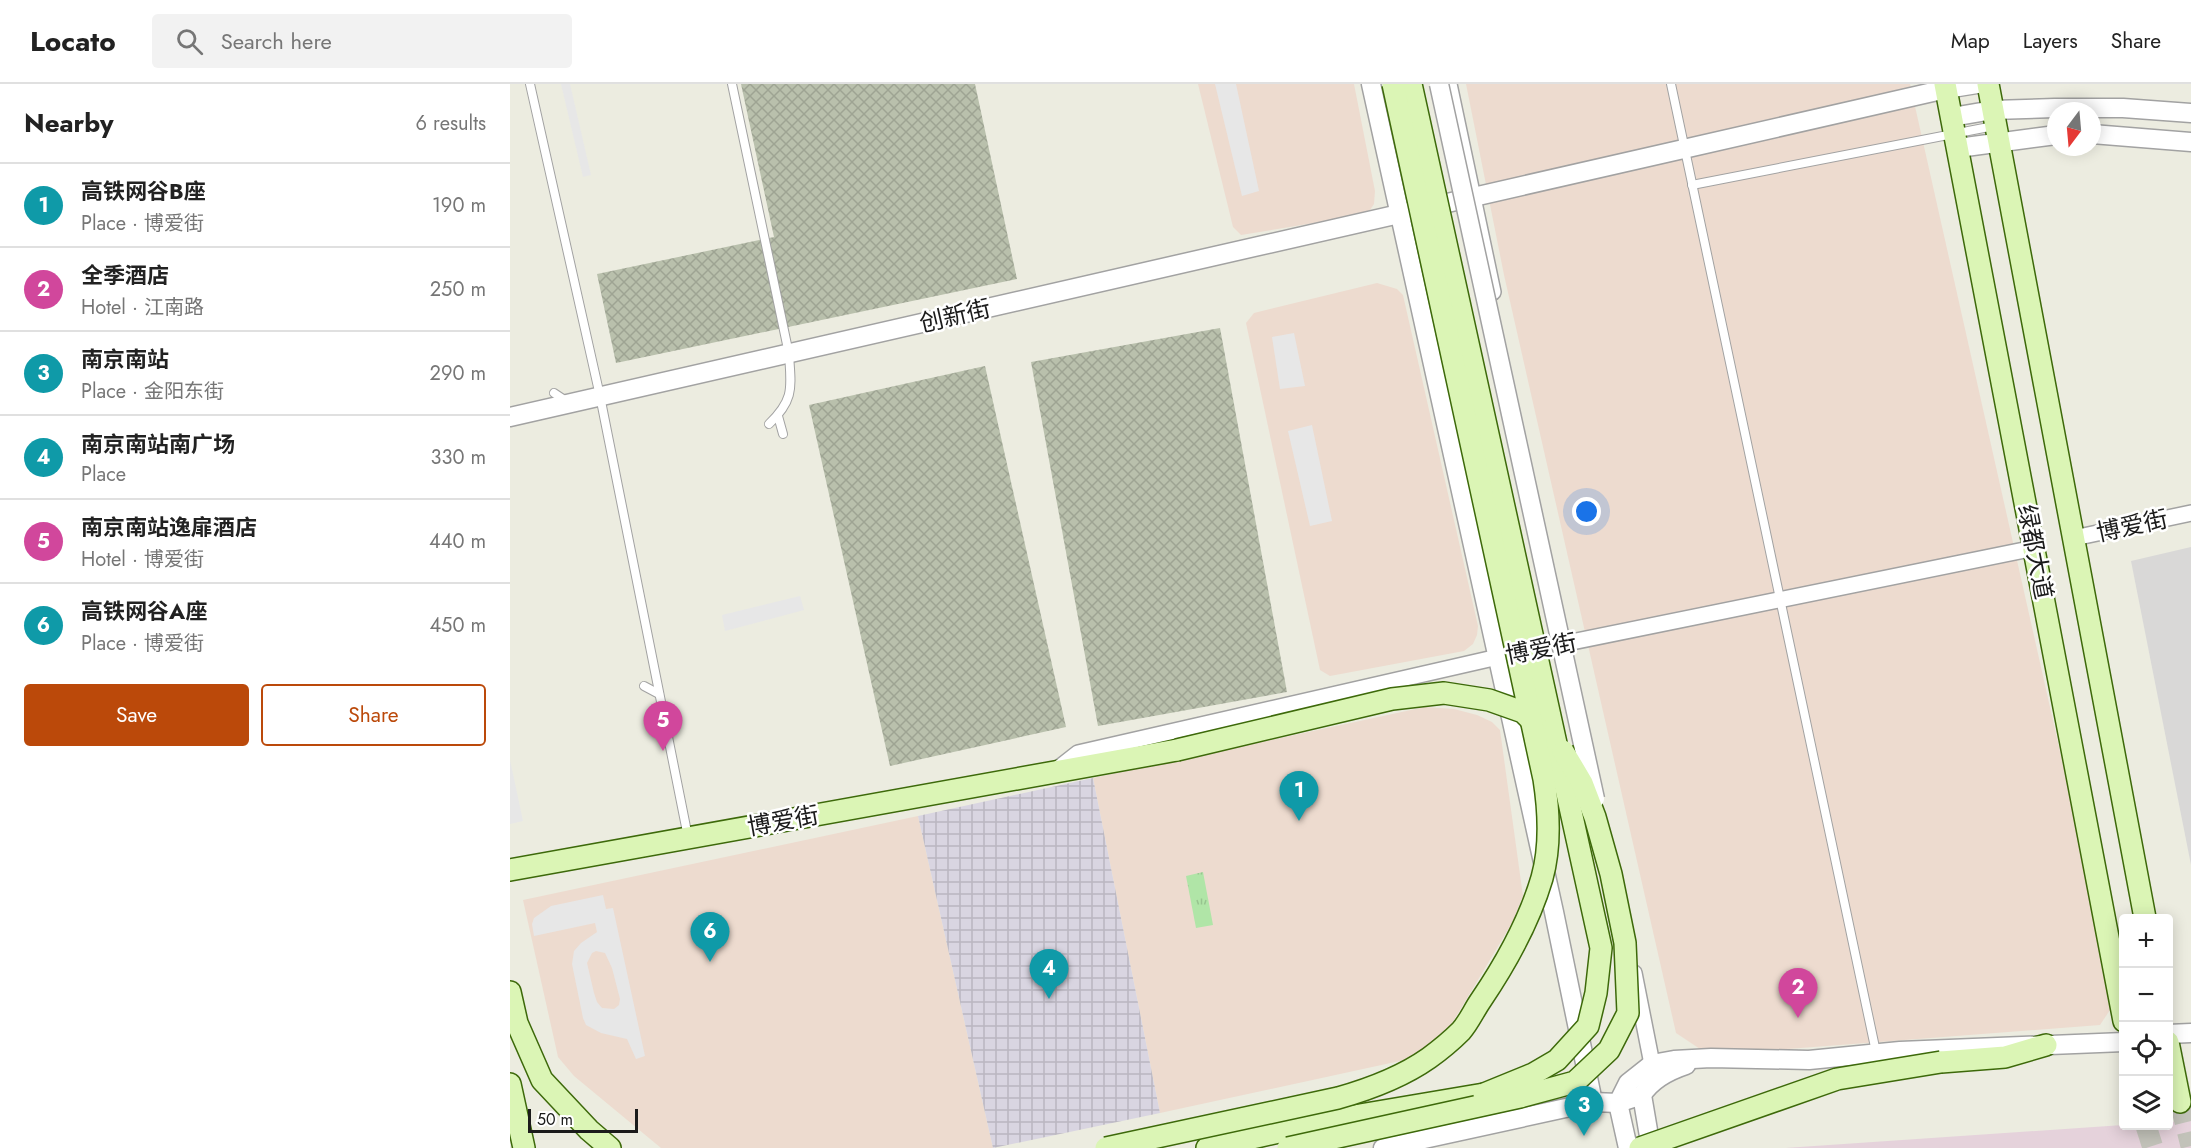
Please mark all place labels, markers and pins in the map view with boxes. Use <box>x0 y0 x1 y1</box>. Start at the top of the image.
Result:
pin: 5 <box>644 702 682 751</box>
pin: 1 <box>1280 772 1318 821</box>
pin: 6 <box>690 912 730 962</box>
pin: 4 <box>1030 950 1068 999</box>
pin: 2 <box>1778 968 1818 1018</box>
pin: 3 <box>1564 1086 1604 1136</box>

